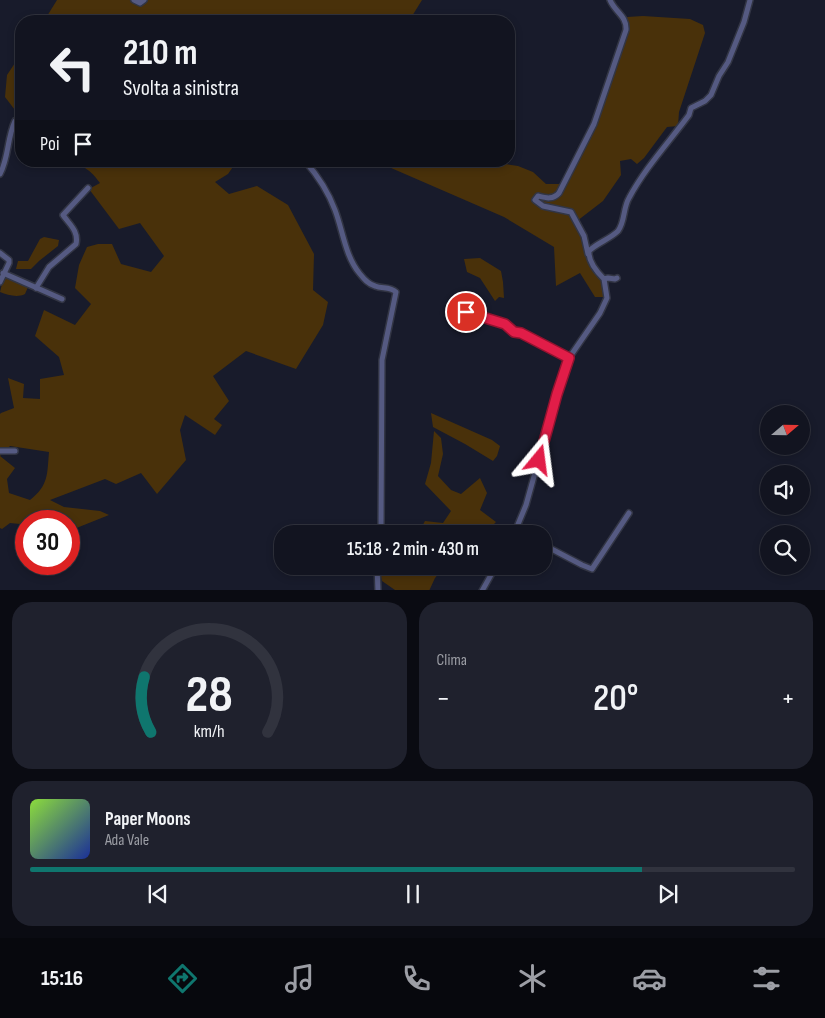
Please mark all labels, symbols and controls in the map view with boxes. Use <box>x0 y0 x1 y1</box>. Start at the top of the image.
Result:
text: 210 m <box>123 32 197 75</box>
icon: left <box>40 35 105 100</box>
text: Svolta a sinistra <box>123 75 239 102</box>
icon: arrive <box>69 130 97 158</box>
text: Poi <box>40 133 59 156</box>
pin <box>445 291 487 333</box>
icon: arrive <box>452 298 480 326</box>
north arrow <box>760 405 810 455</box>
map controls <box>760 405 810 575</box>
position arrow <box>512 433 564 485</box>
button: sound <box>760 465 810 515</box>
speed limit sign: 30 <box>15 510 80 575</box>
button: search <box>760 525 810 575</box>
text: 15:18 · 2 min · 430 m <box>347 538 479 561</box>
text: Clima <box>437 651 467 670</box>
text: 28 <box>186 664 233 727</box>
text: 20° <box>593 676 639 721</box>
text: − <box>437 682 450 715</box>
text: + <box>781 682 795 715</box>
text: km/h <box>194 721 225 742</box>
text: Paper Moons <box>105 808 191 831</box>
text: Ada Vale <box>105 831 149 850</box>
icon: previous <box>144 880 172 908</box>
icon: pause <box>399 880 427 908</box>
icon: next <box>654 880 682 908</box>
icon: directions <box>165 961 200 996</box>
icon: music <box>282 961 317 996</box>
icon: phone <box>399 961 434 996</box>
icon: climate <box>515 961 550 996</box>
icon: car <box>632 961 667 996</box>
icon: filters <box>749 961 784 996</box>
text: 15:16 <box>41 965 83 992</box>

